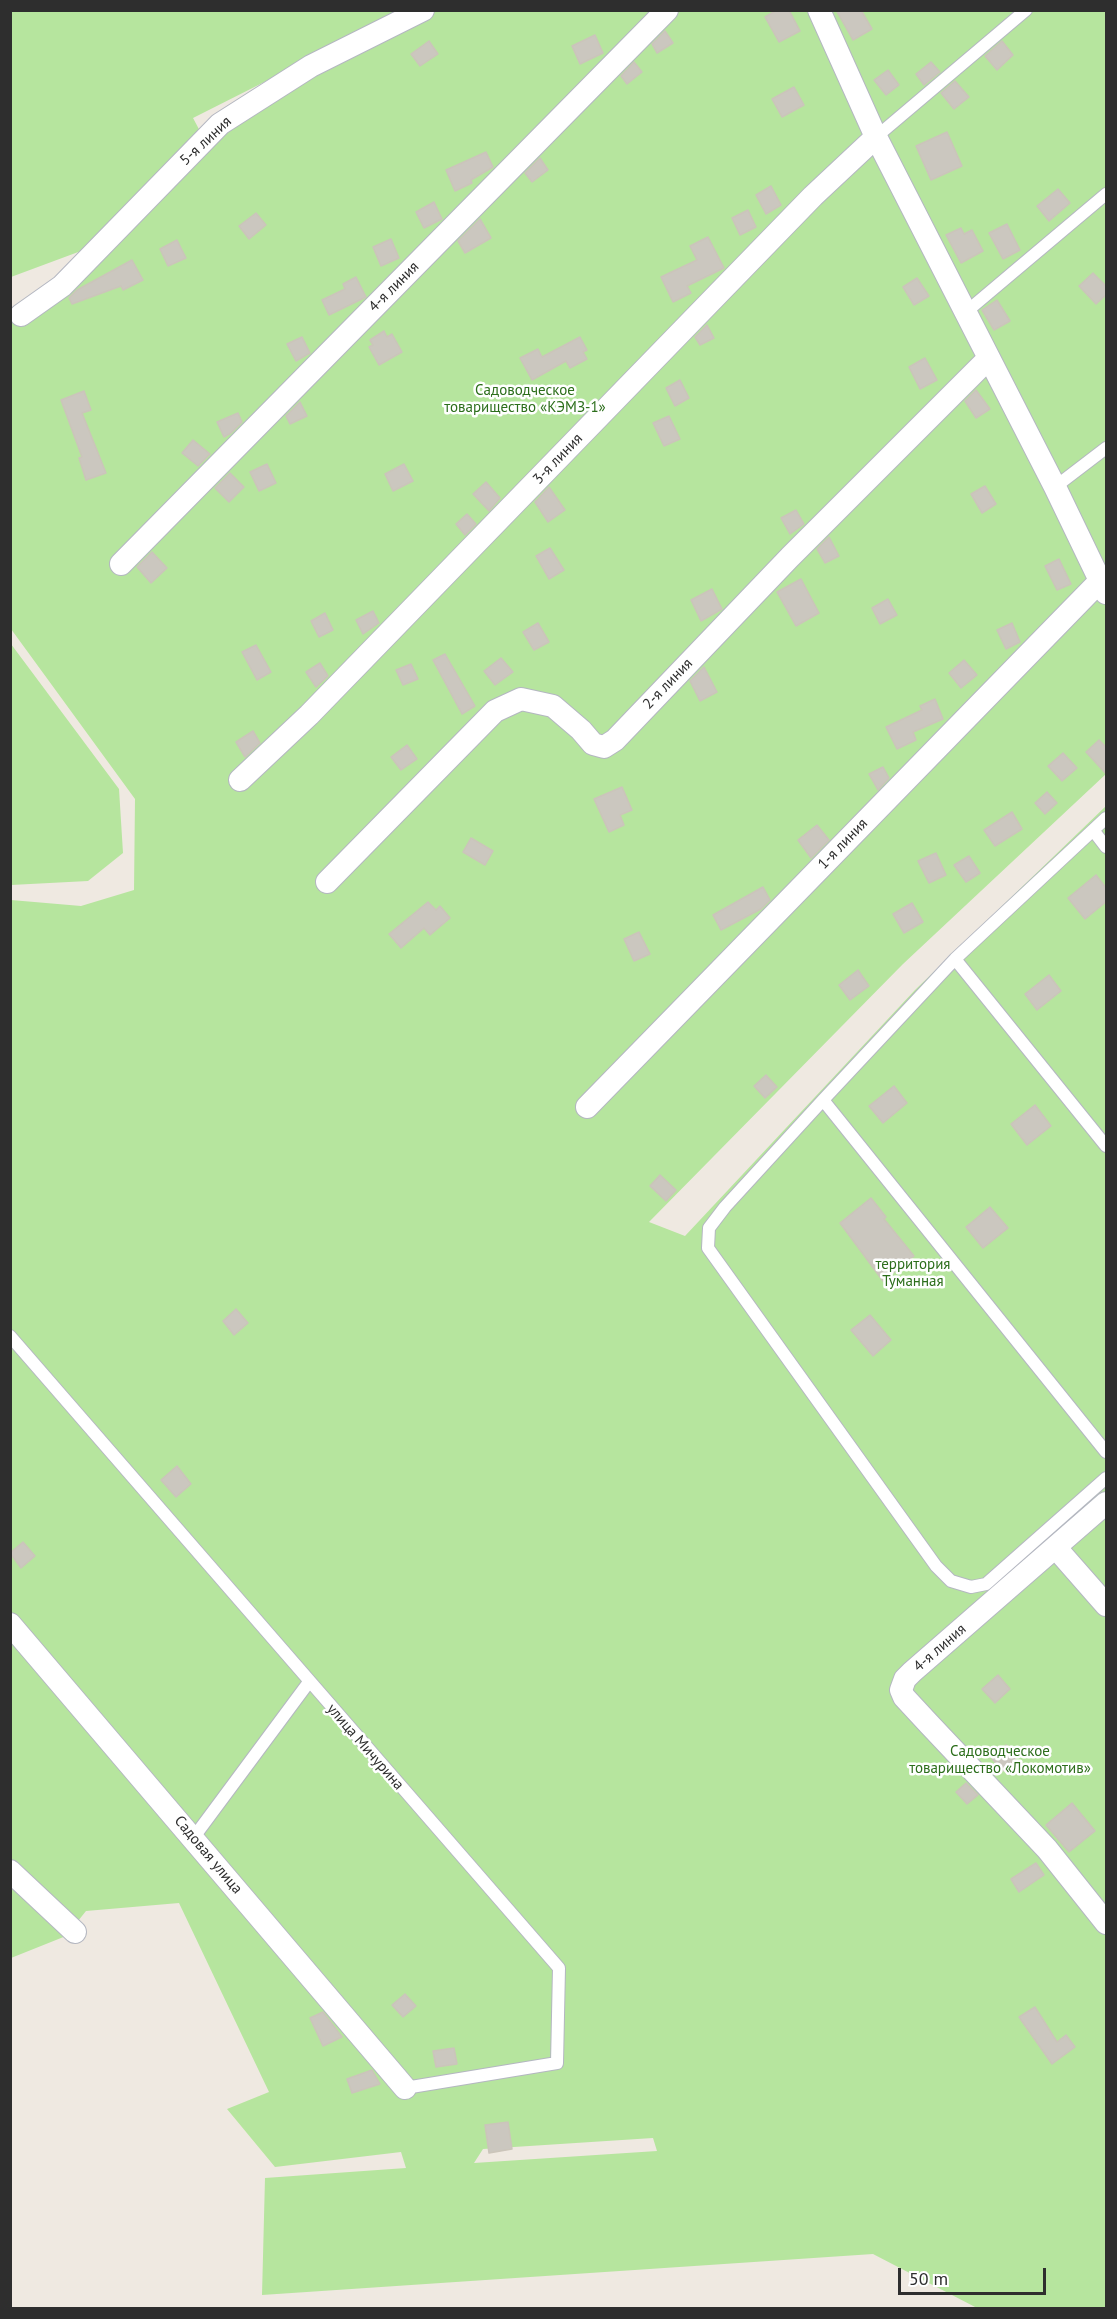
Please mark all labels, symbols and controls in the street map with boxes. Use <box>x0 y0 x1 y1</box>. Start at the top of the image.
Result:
street label: 5-я линия <box>177 113 235 169</box>
street label: 4-я линия <box>365 258 423 316</box>
park label: Садоводческое товарищество «КЭМЗ-1» <box>444 382 606 417</box>
street label: 3-я линия <box>529 430 587 488</box>
street label: 2-я линия <box>639 655 697 713</box>
street label: 1-я линия <box>814 815 872 873</box>
park label: территория Туманная <box>876 1256 950 1291</box>
street label: 4-я линия <box>910 1620 970 1676</box>
street label: улица Мичурина <box>323 1700 407 1794</box>
park label: Садоводческое товарищество «Локомотив» <box>909 1743 1091 1778</box>
street label: Садовая улица <box>170 1812 246 1898</box>
scale bar <box>901 2256 1050 2294</box>
text: 50 m <box>909 2267 948 2290</box>

